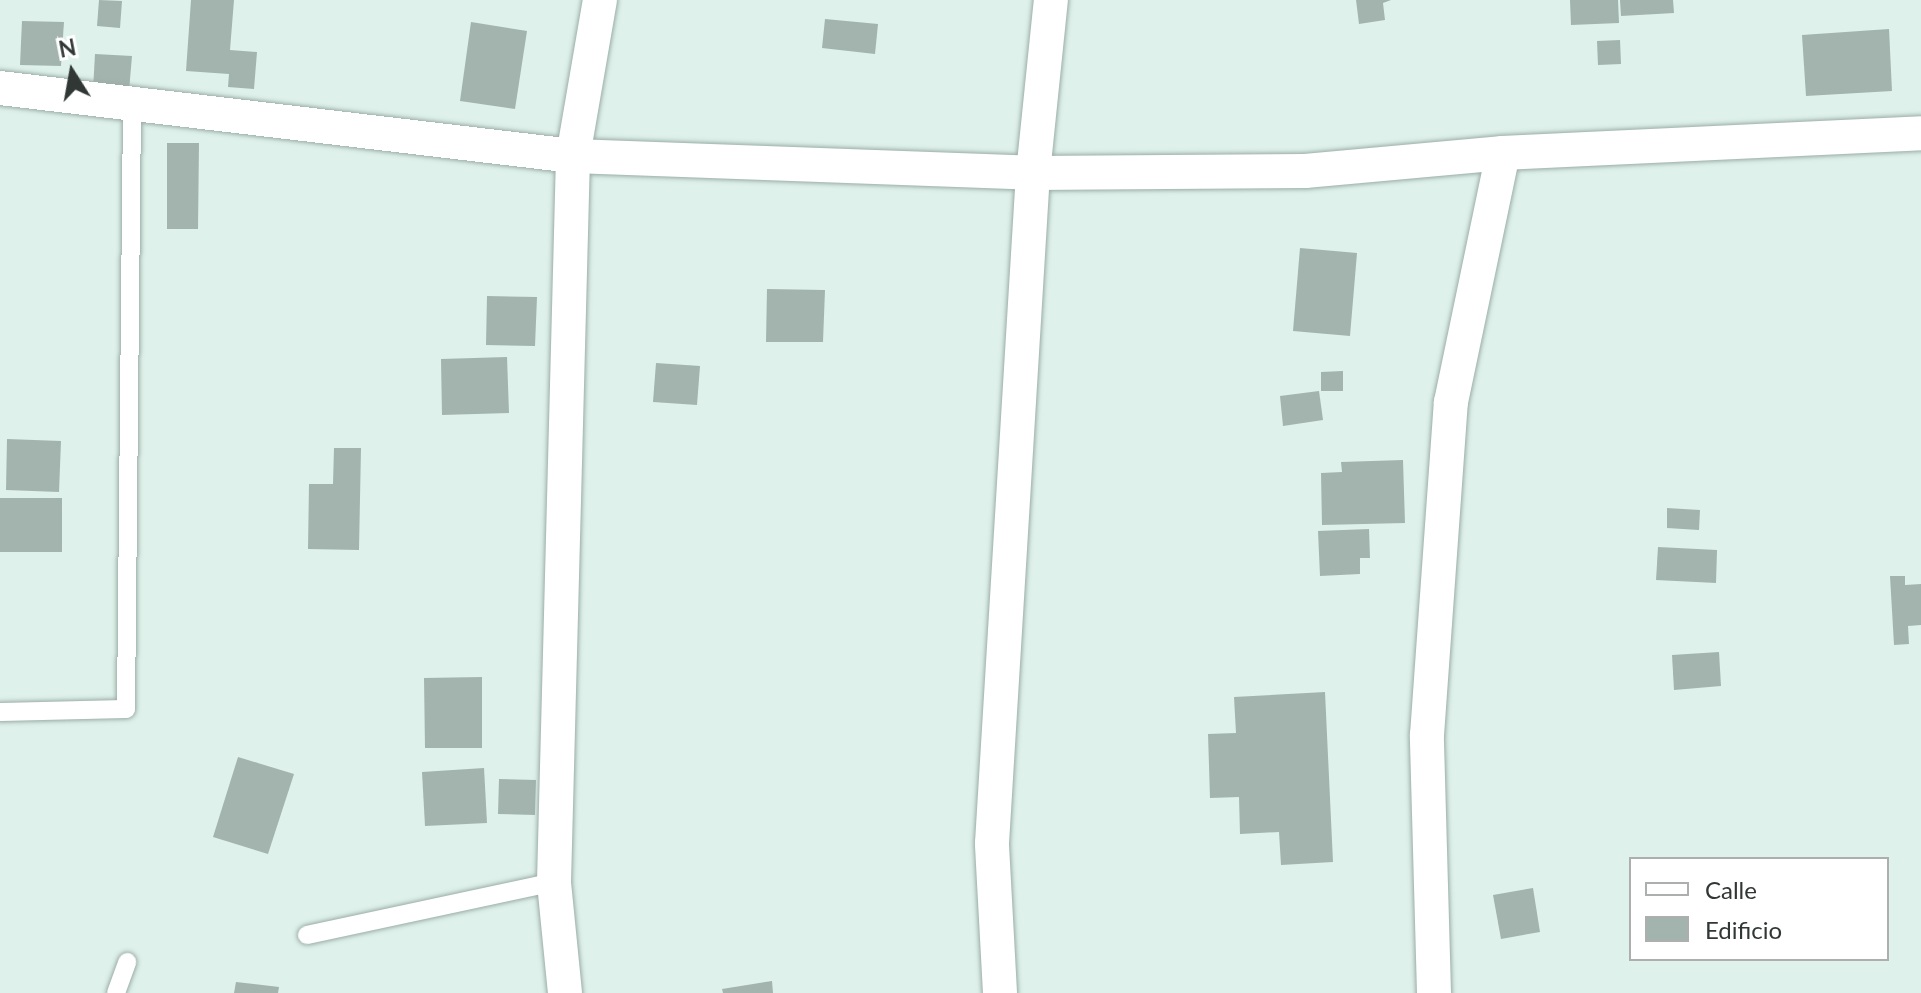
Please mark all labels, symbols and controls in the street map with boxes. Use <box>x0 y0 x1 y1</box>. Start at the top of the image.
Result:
north arrow <box>32 32 112 112</box>
text: N <box>56 33 78 63</box>
legend <box>1629 857 1889 961</box>
text: Calle <box>1705 875 1757 904</box>
text: Edificio <box>1705 915 1782 944</box>

